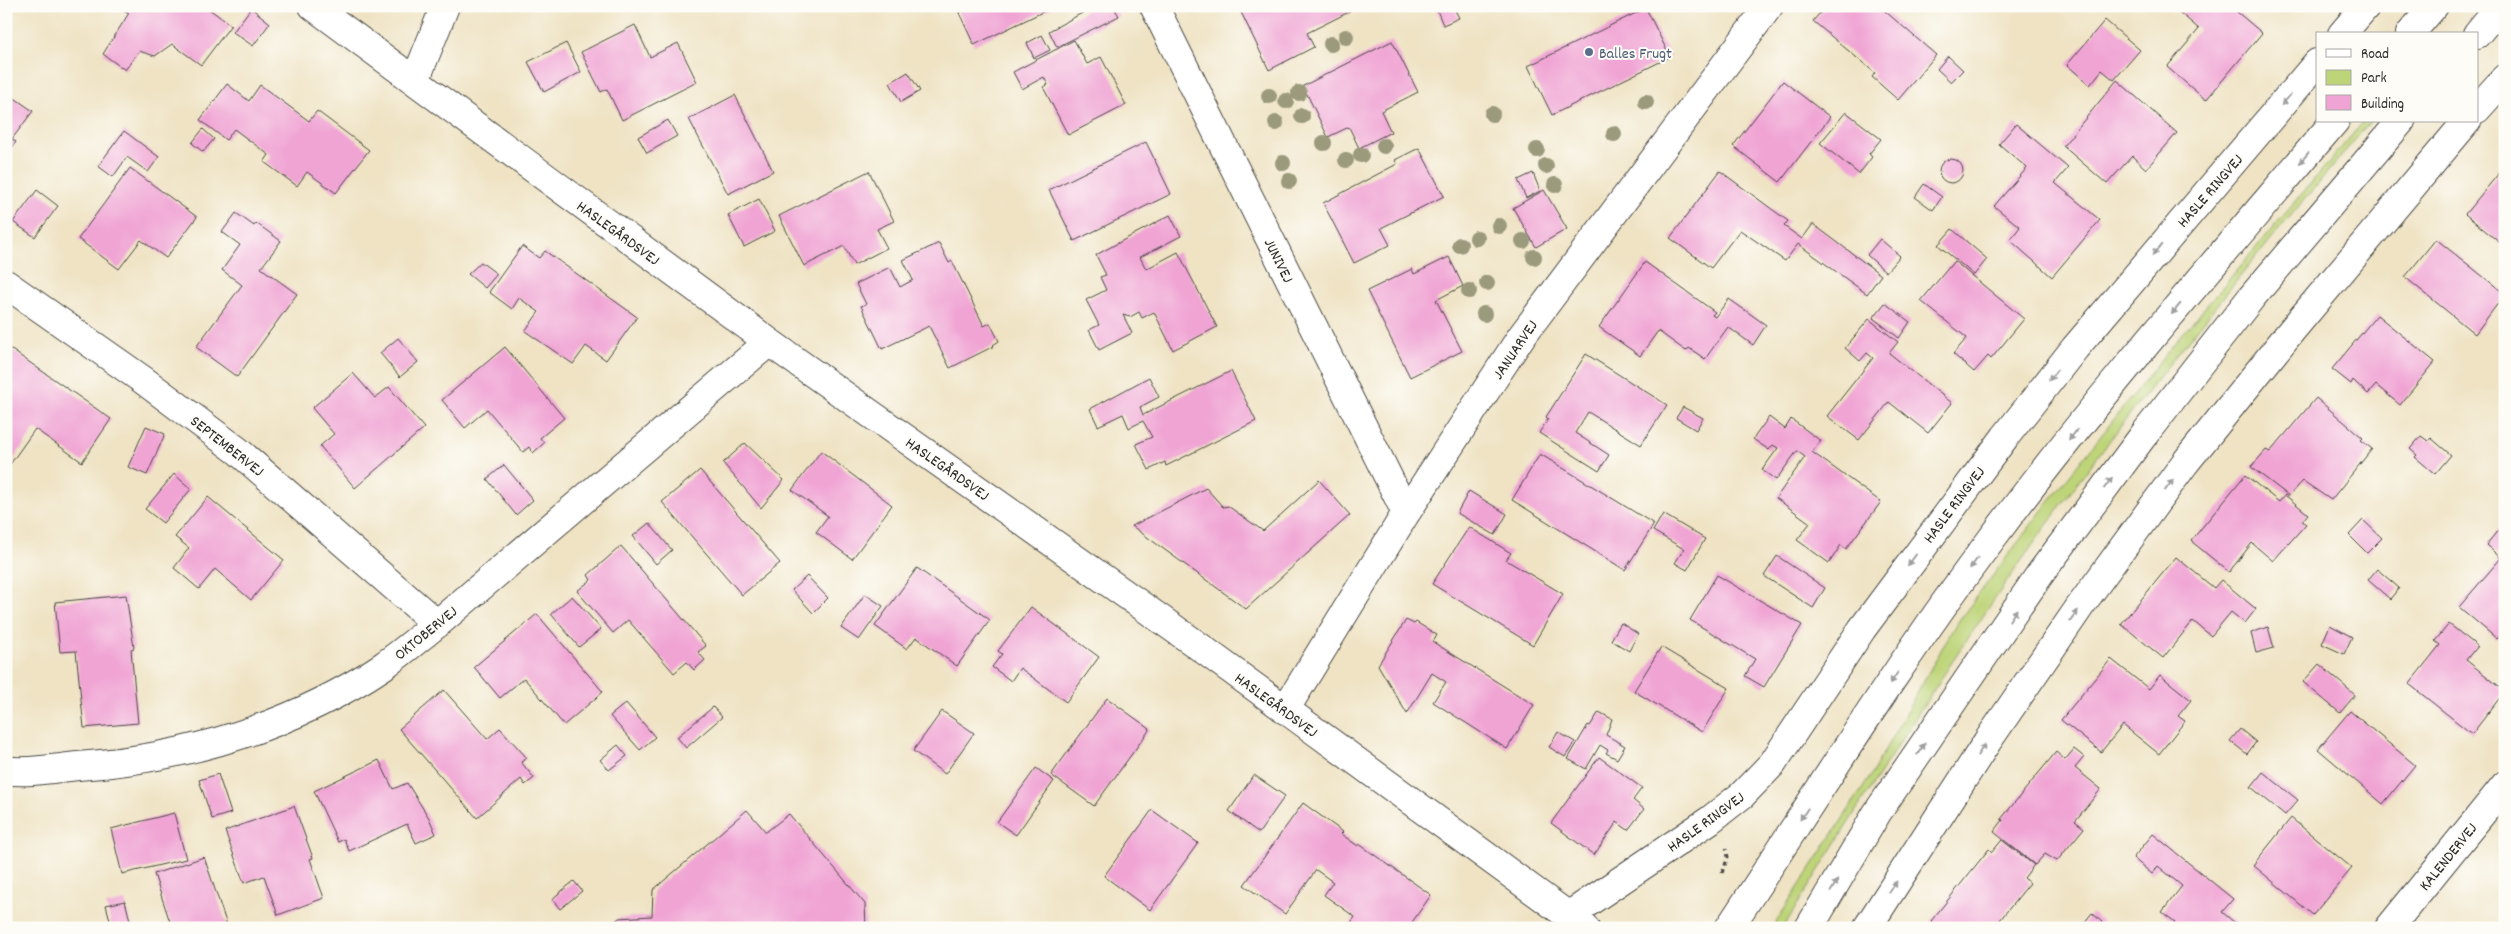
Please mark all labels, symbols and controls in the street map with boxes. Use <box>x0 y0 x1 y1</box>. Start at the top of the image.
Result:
legend <box>2316 32 2478 122</box>
place label: Balles Frugt <box>1599 43 1672 66</box>
text: Road <box>2361 44 2389 66</box>
marker: Balles Frugt <box>1583 46 1595 58</box>
text: Park <box>2361 68 2387 90</box>
one-way arrow <box>2280 94 2291 107</box>
text: Building <box>2361 94 2404 116</box>
street label: HASLE RINGVEJ <box>2172 150 2250 234</box>
one-way arrow <box>2298 152 2309 165</box>
street label: HASLEGÅRDSVEJ <box>571 196 664 272</box>
street label: JUNIVEJ <box>1257 235 1299 287</box>
one-way arrow <box>2152 244 2163 257</box>
one-way arrow <box>2171 303 2182 315</box>
street label: JANUARVEJ <box>1488 316 1545 385</box>
one-way arrow <box>2048 369 2059 382</box>
street label: SEPTEMBERVEJ <box>185 411 268 483</box>
one-way arrow <box>2068 428 2079 441</box>
street label: HASLEGÅRDSVEJ <box>900 433 993 508</box>
street label: HASLE RINGVEJ <box>1918 462 1992 549</box>
one-way arrow <box>2103 476 2113 490</box>
one-way arrow <box>2164 478 2174 492</box>
one-way arrow <box>1907 553 1917 567</box>
one-way arrow <box>1969 556 1979 570</box>
street label: OKTOBERVEJ <box>390 601 463 667</box>
one-way arrow <box>2008 608 2018 621</box>
one-way arrow <box>2069 610 2079 623</box>
street label: HASLEGÅRDSVEJ <box>1229 668 1322 744</box>
one-way arrow <box>1889 672 1898 685</box>
one-way arrow <box>1916 742 1926 756</box>
one-way arrow <box>1977 744 1986 757</box>
street label: HASLE RINGVEJ <box>1663 787 1750 859</box>
one-way arrow <box>1799 807 1809 821</box>
street label: KALENDERVEJ <box>2414 818 2484 897</box>
one-way arrow <box>1829 879 1838 892</box>
one-way arrow <box>1888 880 1898 893</box>

